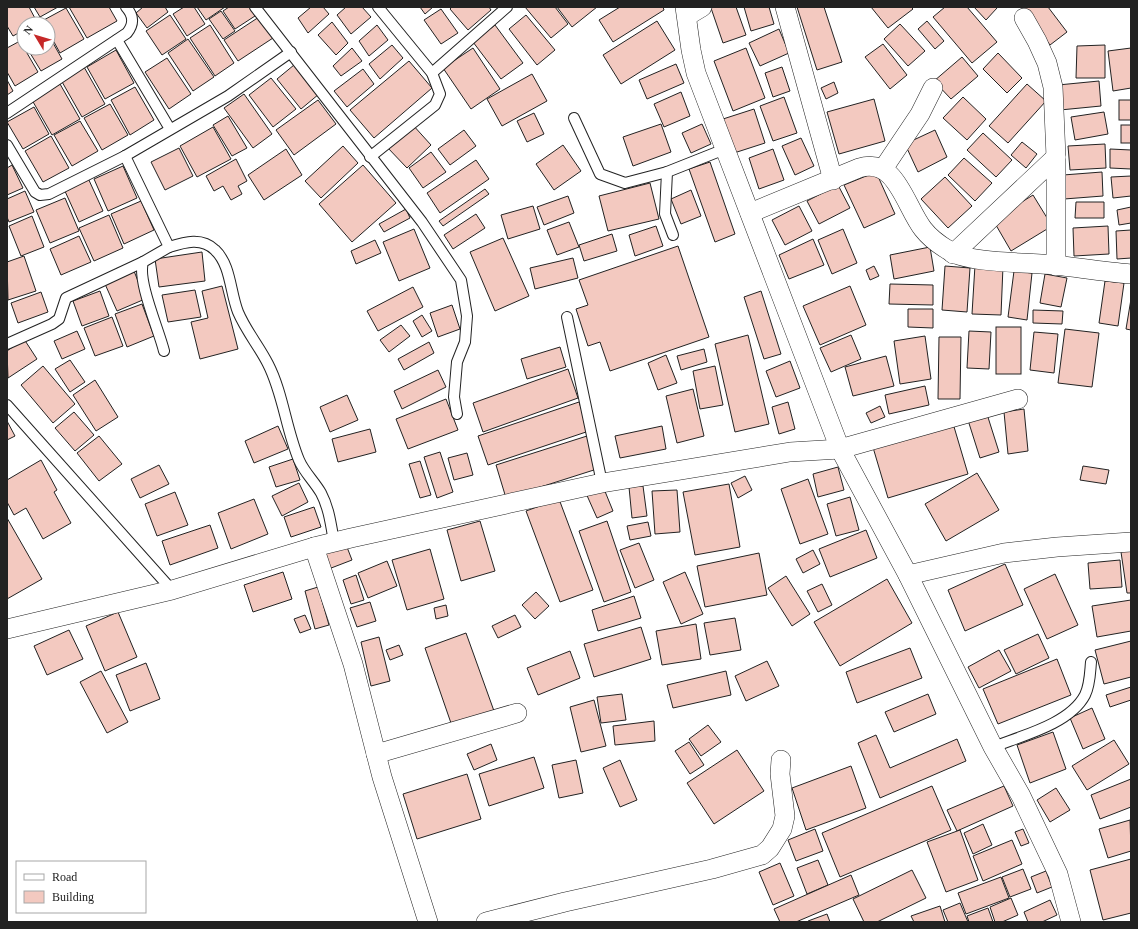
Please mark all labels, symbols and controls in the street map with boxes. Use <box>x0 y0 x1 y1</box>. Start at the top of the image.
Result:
north arrow <box>16 16 56 56</box>
text: N <box>21 23 35 37</box>
legend <box>16 861 146 913</box>
text: Road <box>52 870 77 884</box>
text: Building <box>52 890 94 904</box>

